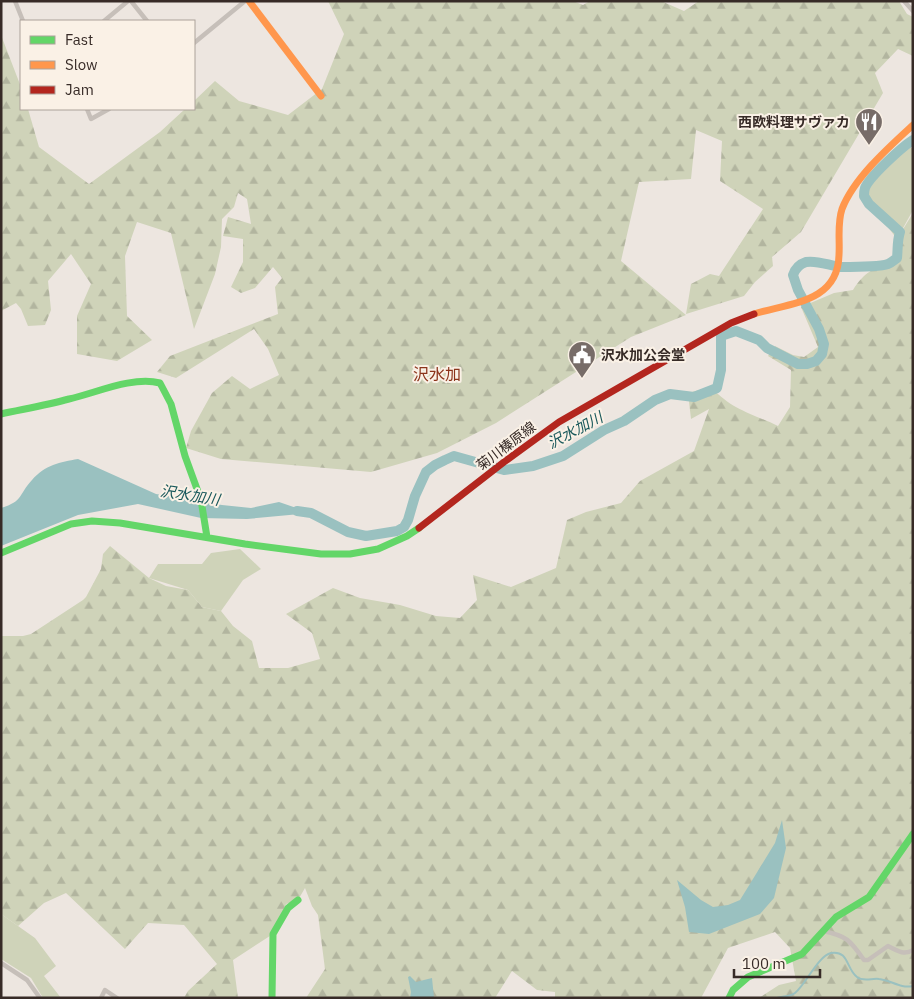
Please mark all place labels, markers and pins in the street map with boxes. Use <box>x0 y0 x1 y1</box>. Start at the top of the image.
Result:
restaurant icon: 西欧料理サヴァカ <box>854 107 884 146</box>
place label: 西欧料理サヴァカ <box>738 113 850 131</box>
public building icon: 沢水加公会堂 <box>567 340 597 379</box>
place label: 沢水加公会堂 <box>601 346 685 364</box>

